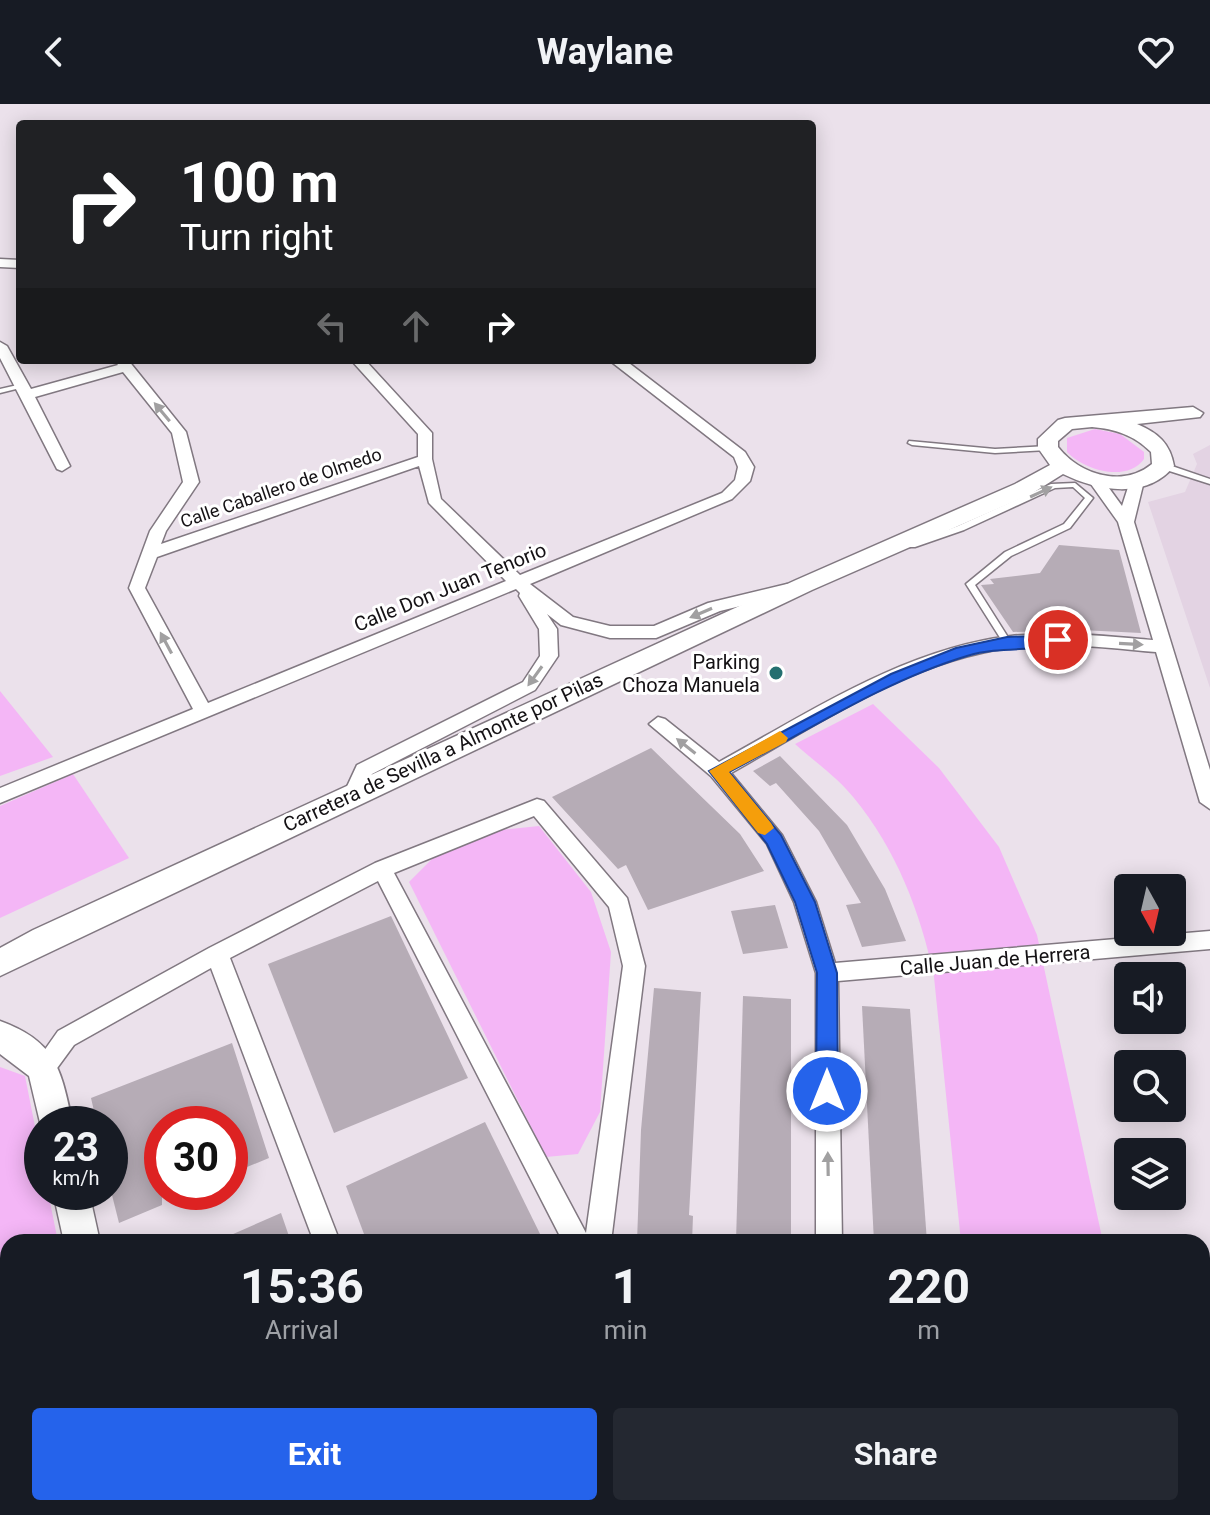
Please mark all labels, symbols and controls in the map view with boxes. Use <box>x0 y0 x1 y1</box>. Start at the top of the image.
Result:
icon: back <box>32 30 76 74</box>
icon: heart <box>1134 30 1178 74</box>
text: Waylane <box>537 31 673 73</box>
text: 100 m <box>180 150 339 216</box>
icon: right <box>48 152 152 256</box>
text: Turn right <box>180 217 333 259</box>
icon: left <box>310 304 354 348</box>
icon: ahead <box>394 304 438 348</box>
icon: right <box>478 304 522 348</box>
one-way arrow <box>154 402 171 422</box>
street label: Calle Caballero de Olmedo <box>178 443 384 532</box>
one-way arrow <box>1029 485 1053 499</box>
street label: Calle Don Juan Tenorio <box>350 537 550 637</box>
one-way arrow <box>689 606 713 619</box>
pin <box>1024 606 1092 674</box>
icon: arrive <box>1036 618 1080 662</box>
one-way arrow <box>160 632 174 654</box>
one-way arrow <box>1119 638 1144 651</box>
place label: Parking Choza Manuela <box>622 650 760 697</box>
marker: Parking Choza Manuela <box>767 664 785 682</box>
one-way arrow <box>528 666 544 686</box>
street label: Carretera de Sevilla a Almonte por Pilas <box>279 667 607 837</box>
one-way arrow <box>675 738 696 754</box>
north arrow <box>1114 874 1186 946</box>
map controls <box>1114 874 1186 1210</box>
street label: Calle Juan de Herrera <box>899 940 1091 980</box>
button: sound <box>1114 962 1186 1034</box>
position arrow <box>785 1049 869 1133</box>
button: search <box>1114 1050 1186 1122</box>
speed limit sign: 30 <box>144 1106 248 1210</box>
text: 23 <box>53 1124 99 1171</box>
button: layers <box>1114 1138 1186 1210</box>
one-way arrow <box>822 1151 834 1176</box>
text: km/h <box>53 1166 99 1190</box>
text: 15:36 <box>240 1258 364 1315</box>
text: 1 <box>612 1258 639 1315</box>
text: 220 <box>887 1258 970 1315</box>
text: Arrival <box>265 1315 339 1345</box>
text: min <box>604 1315 647 1345</box>
text: m <box>917 1315 940 1345</box>
button: Exit <box>32 1408 597 1500</box>
button: Share <box>613 1408 1178 1500</box>

